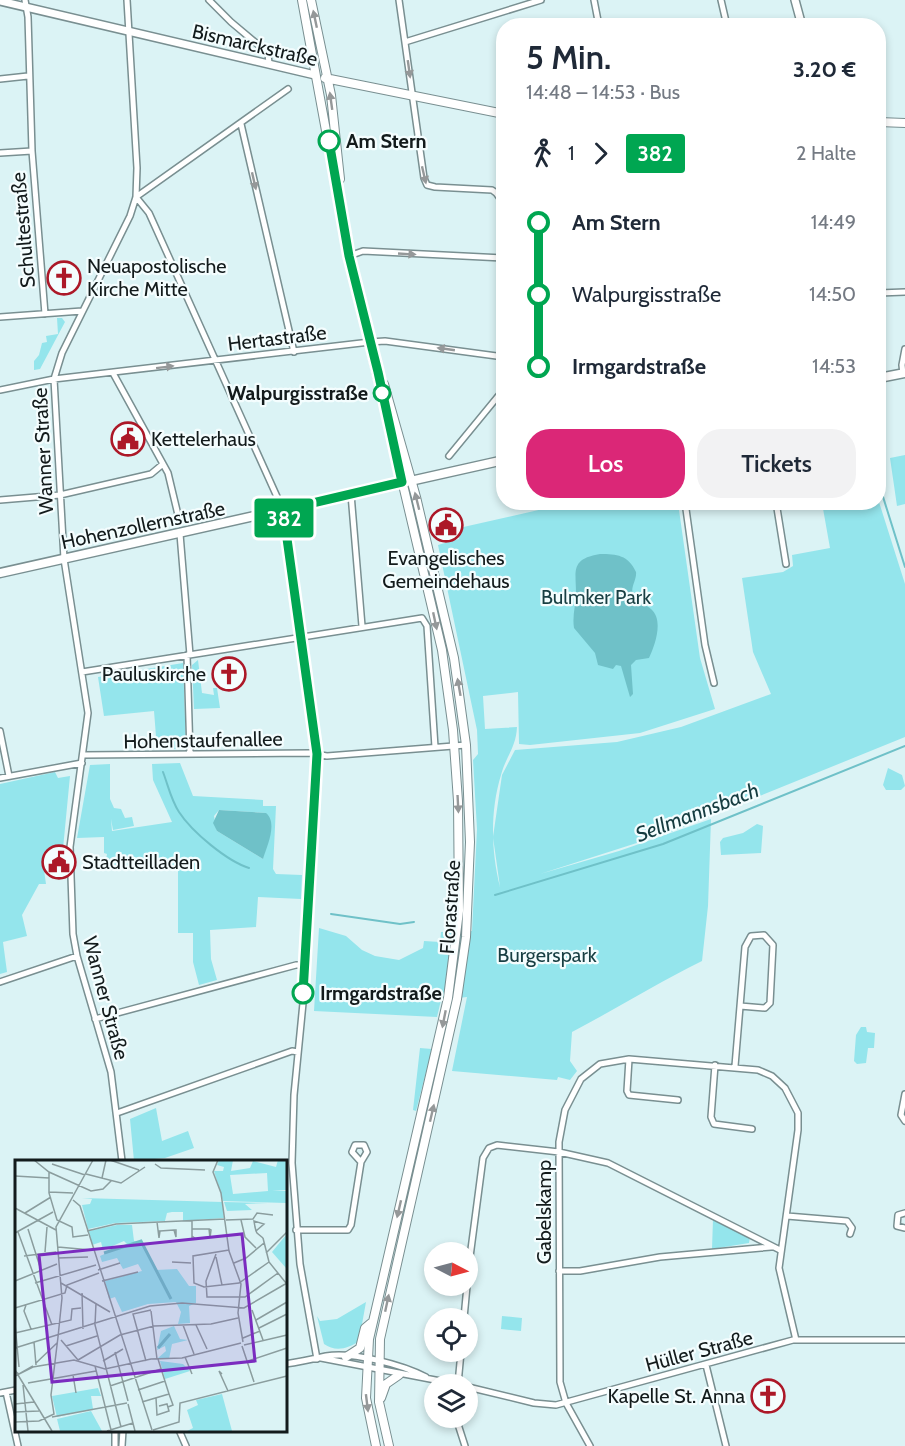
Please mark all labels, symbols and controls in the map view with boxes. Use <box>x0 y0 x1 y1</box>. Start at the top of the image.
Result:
one-way arrow <box>310 9 319 28</box>
street label: Bismarckstraße <box>190 19 320 71</box>
text: 5 Min. <box>526 37 611 77</box>
text: 3.20 € <box>793 56 856 83</box>
one-way arrow <box>404 60 413 79</box>
text: 14:48 – 14:53 · Bus <box>526 80 680 104</box>
one-way arrow <box>327 92 336 111</box>
place label: Am Stern <box>346 129 427 153</box>
marker: Am Stern <box>318 130 340 152</box>
icon: walk <box>526 137 559 170</box>
icon: forward <box>584 137 617 170</box>
text: 1 <box>568 141 575 165</box>
text: 382 <box>638 141 673 166</box>
text: 2 Halte <box>796 141 856 165</box>
one-way arrow <box>420 165 430 184</box>
street label: Schultestraße <box>6 171 40 289</box>
one-way arrow <box>250 171 260 190</box>
text: Am Stern <box>572 209 661 236</box>
text: 14:49 <box>811 210 856 234</box>
one-way arrow <box>398 249 417 258</box>
place label: Neuapostolische Kirche Mitte <box>87 254 227 301</box>
church icon: Neuapostolische Kirche Mitte <box>46 260 82 296</box>
text: Walpurgisstraße <box>572 281 721 308</box>
text: 14:50 <box>809 282 856 306</box>
street label: Hertastraße <box>226 320 328 356</box>
one-way arrow <box>436 344 455 354</box>
text: Irmgardstraße <box>572 353 706 380</box>
text: 14:53 <box>812 354 856 378</box>
one-way arrow <box>156 362 175 371</box>
place label: Walpurgisstraße <box>227 381 368 405</box>
marker: Walpurgisstraße <box>373 384 391 402</box>
street label: Wanner Straße <box>28 387 58 515</box>
public building icon: Kettelerhaus <box>110 421 146 457</box>
place label: Kettelerhaus <box>151 427 256 451</box>
button: Los <box>526 429 685 498</box>
button: Tickets <box>697 429 856 498</box>
one-way arrow <box>412 492 421 510</box>
street label: Hohenzollernstraße <box>59 496 227 554</box>
line badge: 382 <box>250 498 318 538</box>
text: 382 <box>266 506 302 531</box>
public building icon: Evangelisches Gemeindehaus <box>428 507 464 543</box>
place label: Evangelisches Gemeindehaus <box>382 546 510 593</box>
park label: Bulmker Park <box>541 585 651 609</box>
one-way arrow <box>431 611 441 630</box>
church icon: Pauluskirche <box>211 656 247 692</box>
place label: Pauluskirche <box>102 662 206 686</box>
one-way arrow <box>454 677 463 696</box>
street label: Hohenstaufenallee <box>123 727 283 753</box>
water label: Sellmannsbach <box>632 777 762 847</box>
one-way arrow <box>454 794 463 813</box>
public building icon: Stadtteilladen <box>41 844 77 880</box>
place label: Stadtteilladen <box>82 850 200 874</box>
street label: Florastraße <box>435 859 465 955</box>
street label: Wanner Straße <box>78 934 134 1062</box>
park label: Burgerspark <box>497 943 597 967</box>
place label: Irmgardstraße <box>320 981 442 1005</box>
marker: Irmgardstraße <box>292 982 314 1004</box>
one-way arrow <box>439 1010 448 1029</box>
one-way arrow <box>427 1104 437 1123</box>
inset map <box>15 1160 286 1431</box>
street label: Gabelskamp <box>532 1160 556 1264</box>
one-way arrow <box>394 1199 404 1218</box>
north arrow <box>424 1242 478 1296</box>
map controls <box>424 1242 478 1428</box>
one-way arrow <box>382 1294 392 1312</box>
button: locate <box>424 1308 478 1362</box>
street label: Hüller Straße <box>643 1325 755 1377</box>
button: layers <box>424 1374 478 1428</box>
church icon: Kapelle St. Anna <box>750 1378 786 1414</box>
place label: Kapelle St. Anna <box>608 1384 745 1408</box>
one-way arrow <box>362 1394 372 1413</box>

